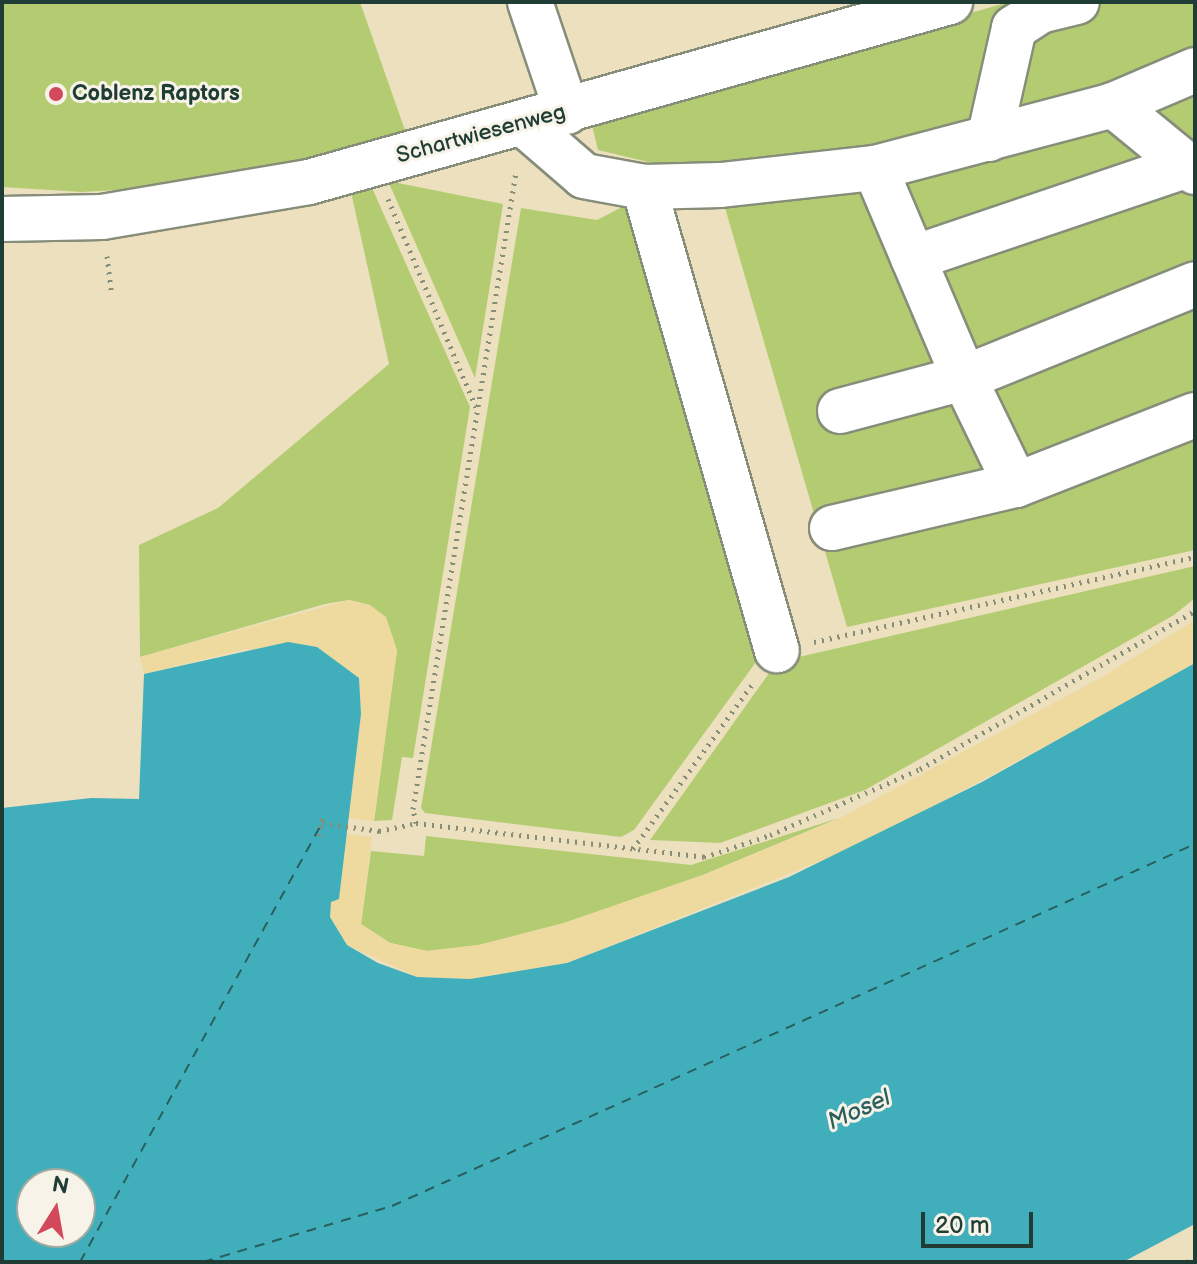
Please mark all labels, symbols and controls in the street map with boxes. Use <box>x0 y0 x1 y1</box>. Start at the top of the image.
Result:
place label: Coblenz Raptors <box>72 81 240 107</box>
marker: Coblenz Raptors <box>47 85 65 103</box>
street label: Schartwiesenweg <box>394 99 568 169</box>
water label: Mosel <box>823 1083 895 1137</box>
north arrow <box>16 1168 96 1248</box>
text: N <box>50 1171 71 1201</box>
scale bar <box>925 1196 1037 1246</box>
text: 20 m <box>935 1211 990 1240</box>

